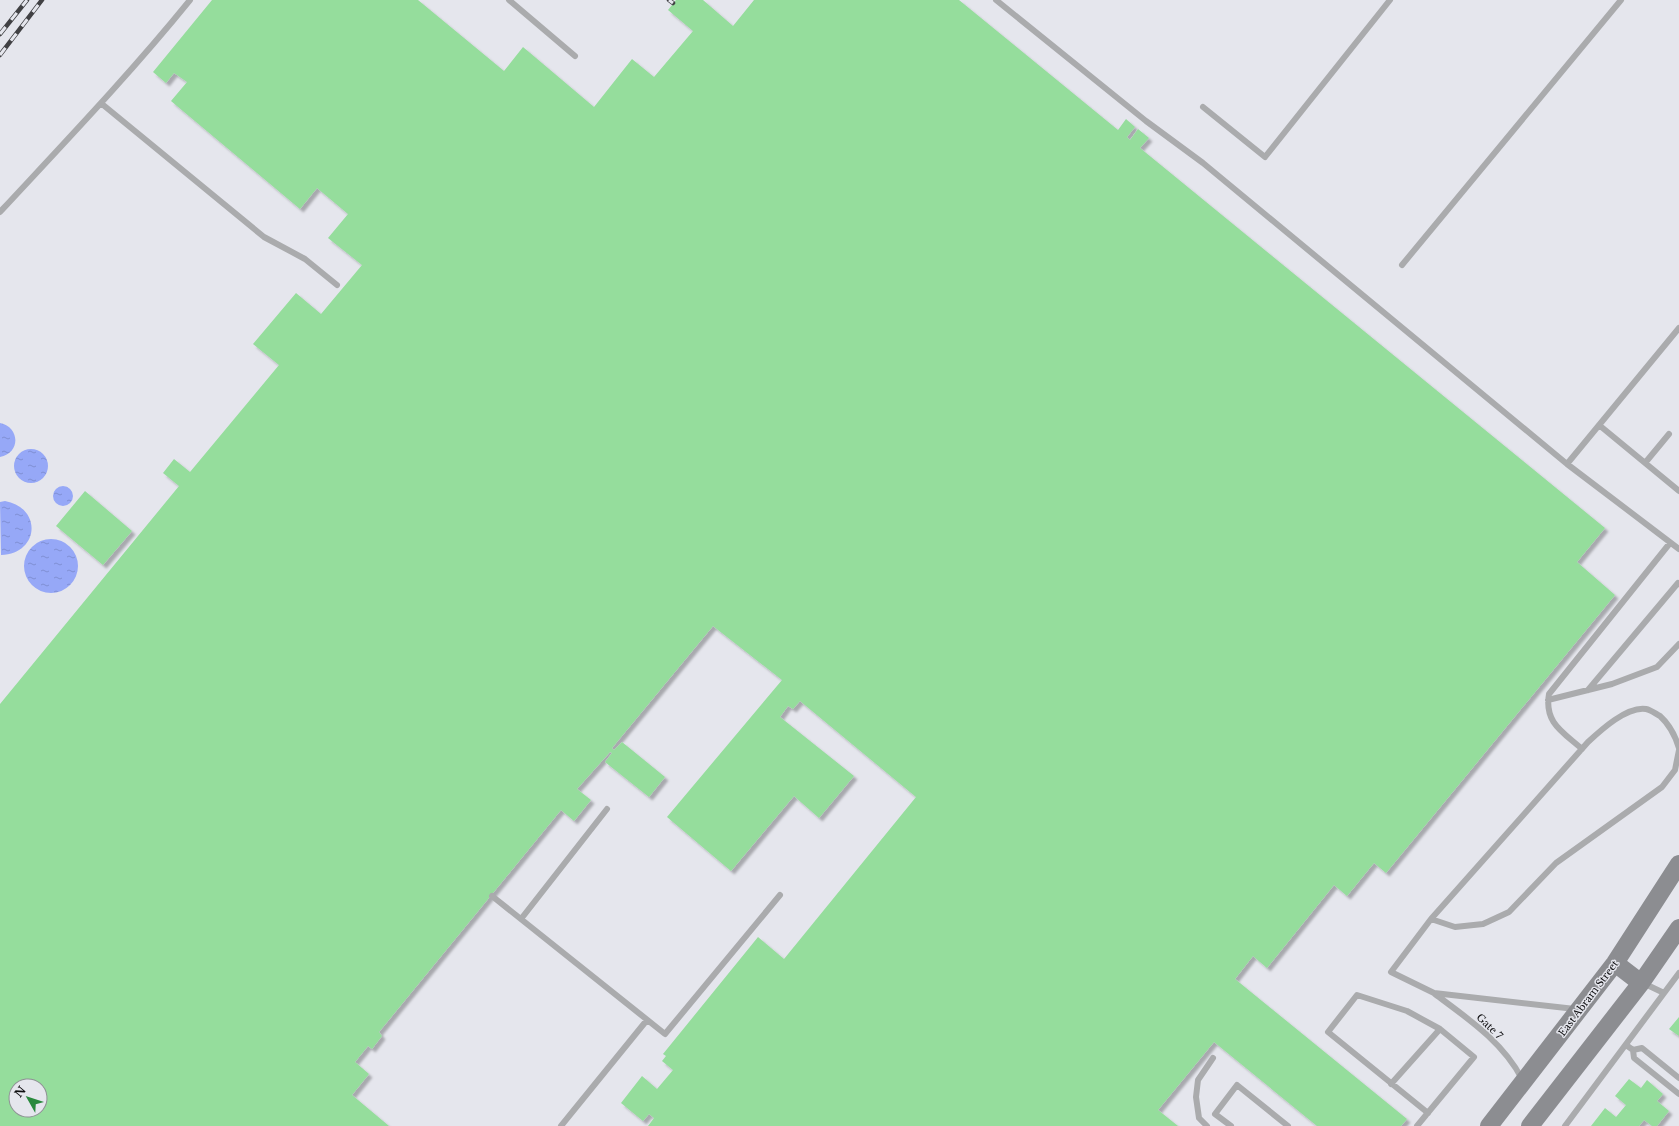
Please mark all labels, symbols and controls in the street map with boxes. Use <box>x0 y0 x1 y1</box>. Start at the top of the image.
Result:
street label: East Abram Street <box>1556 958 1621 1039</box>
street label: Gate 7 <box>1474 1011 1506 1043</box>
north arrow <box>8 1078 48 1118</box>
text: N <box>12 1083 29 1100</box>

